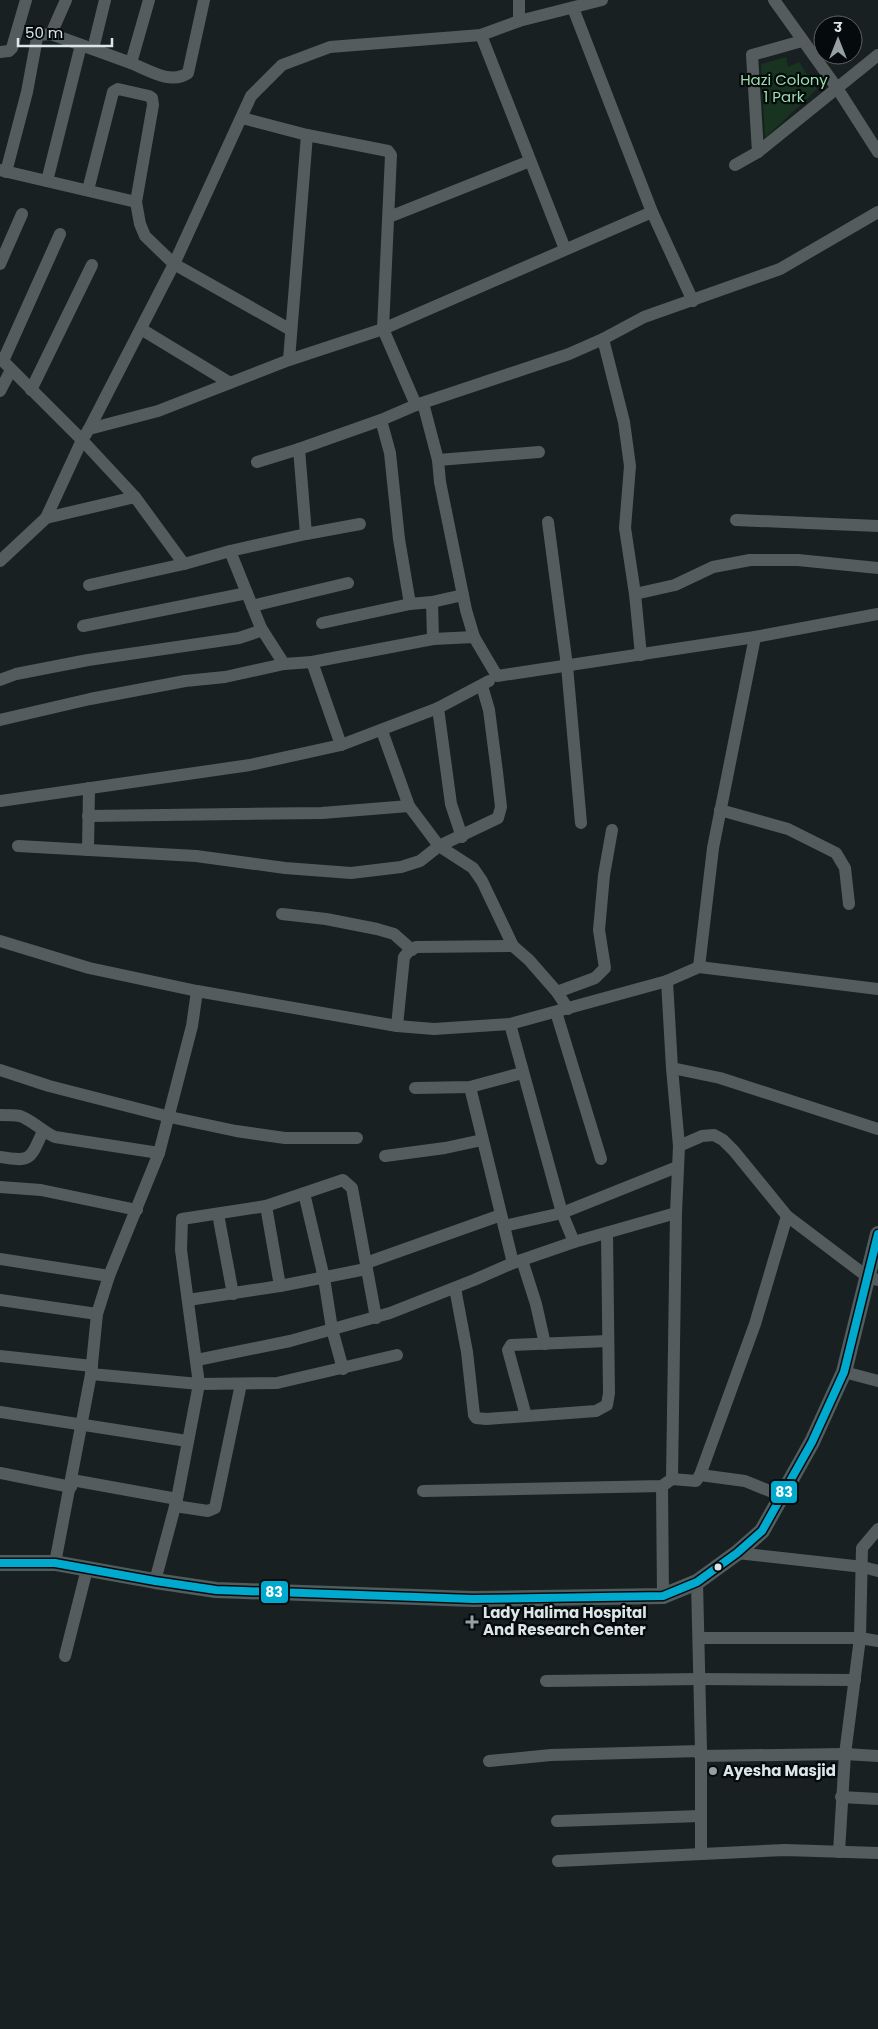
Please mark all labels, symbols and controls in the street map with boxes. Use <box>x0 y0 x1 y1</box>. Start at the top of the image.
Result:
scale bar <box>18 15 111 47</box>
north arrow <box>813 15 863 65</box>
text: उ <box>833 17 843 37</box>
text: 50 m <box>25 22 63 43</box>
park label: Hazi Colony 1 Park <box>740 69 828 107</box>
line badge: 83 <box>770 1480 798 1504</box>
text: 83 <box>775 1482 793 1502</box>
unlabelled marker <box>713 1562 723 1572</box>
line badge: 83 <box>260 1580 289 1604</box>
text: 83 <box>265 1582 283 1602</box>
place label: Lady Halima Hospital And Research Center <box>483 1602 647 1640</box>
marker: Lady Halima Hospital And Research Center <box>465 1615 479 1629</box>
place label: Ayesha Masjid <box>723 1760 836 1781</box>
marker: Ayesha Masjid <box>707 1765 719 1777</box>

